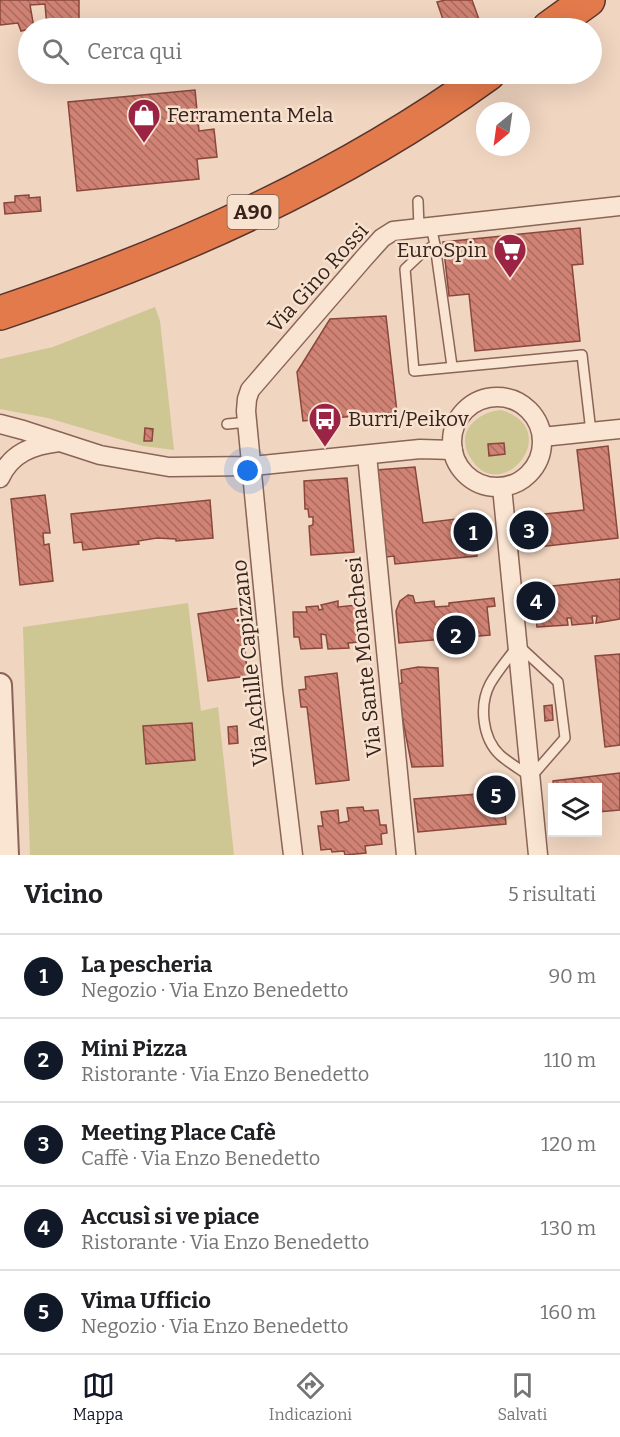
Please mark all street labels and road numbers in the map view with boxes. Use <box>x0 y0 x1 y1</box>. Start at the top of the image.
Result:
road number: A90 <box>228 195 278 229</box>
street label: Via Gino Rossi <box>262 218 374 338</box>
street label: Via Sante Monachesi <box>341 555 387 759</box>
street label: Via Achille Capizzano <box>226 558 274 768</box>

